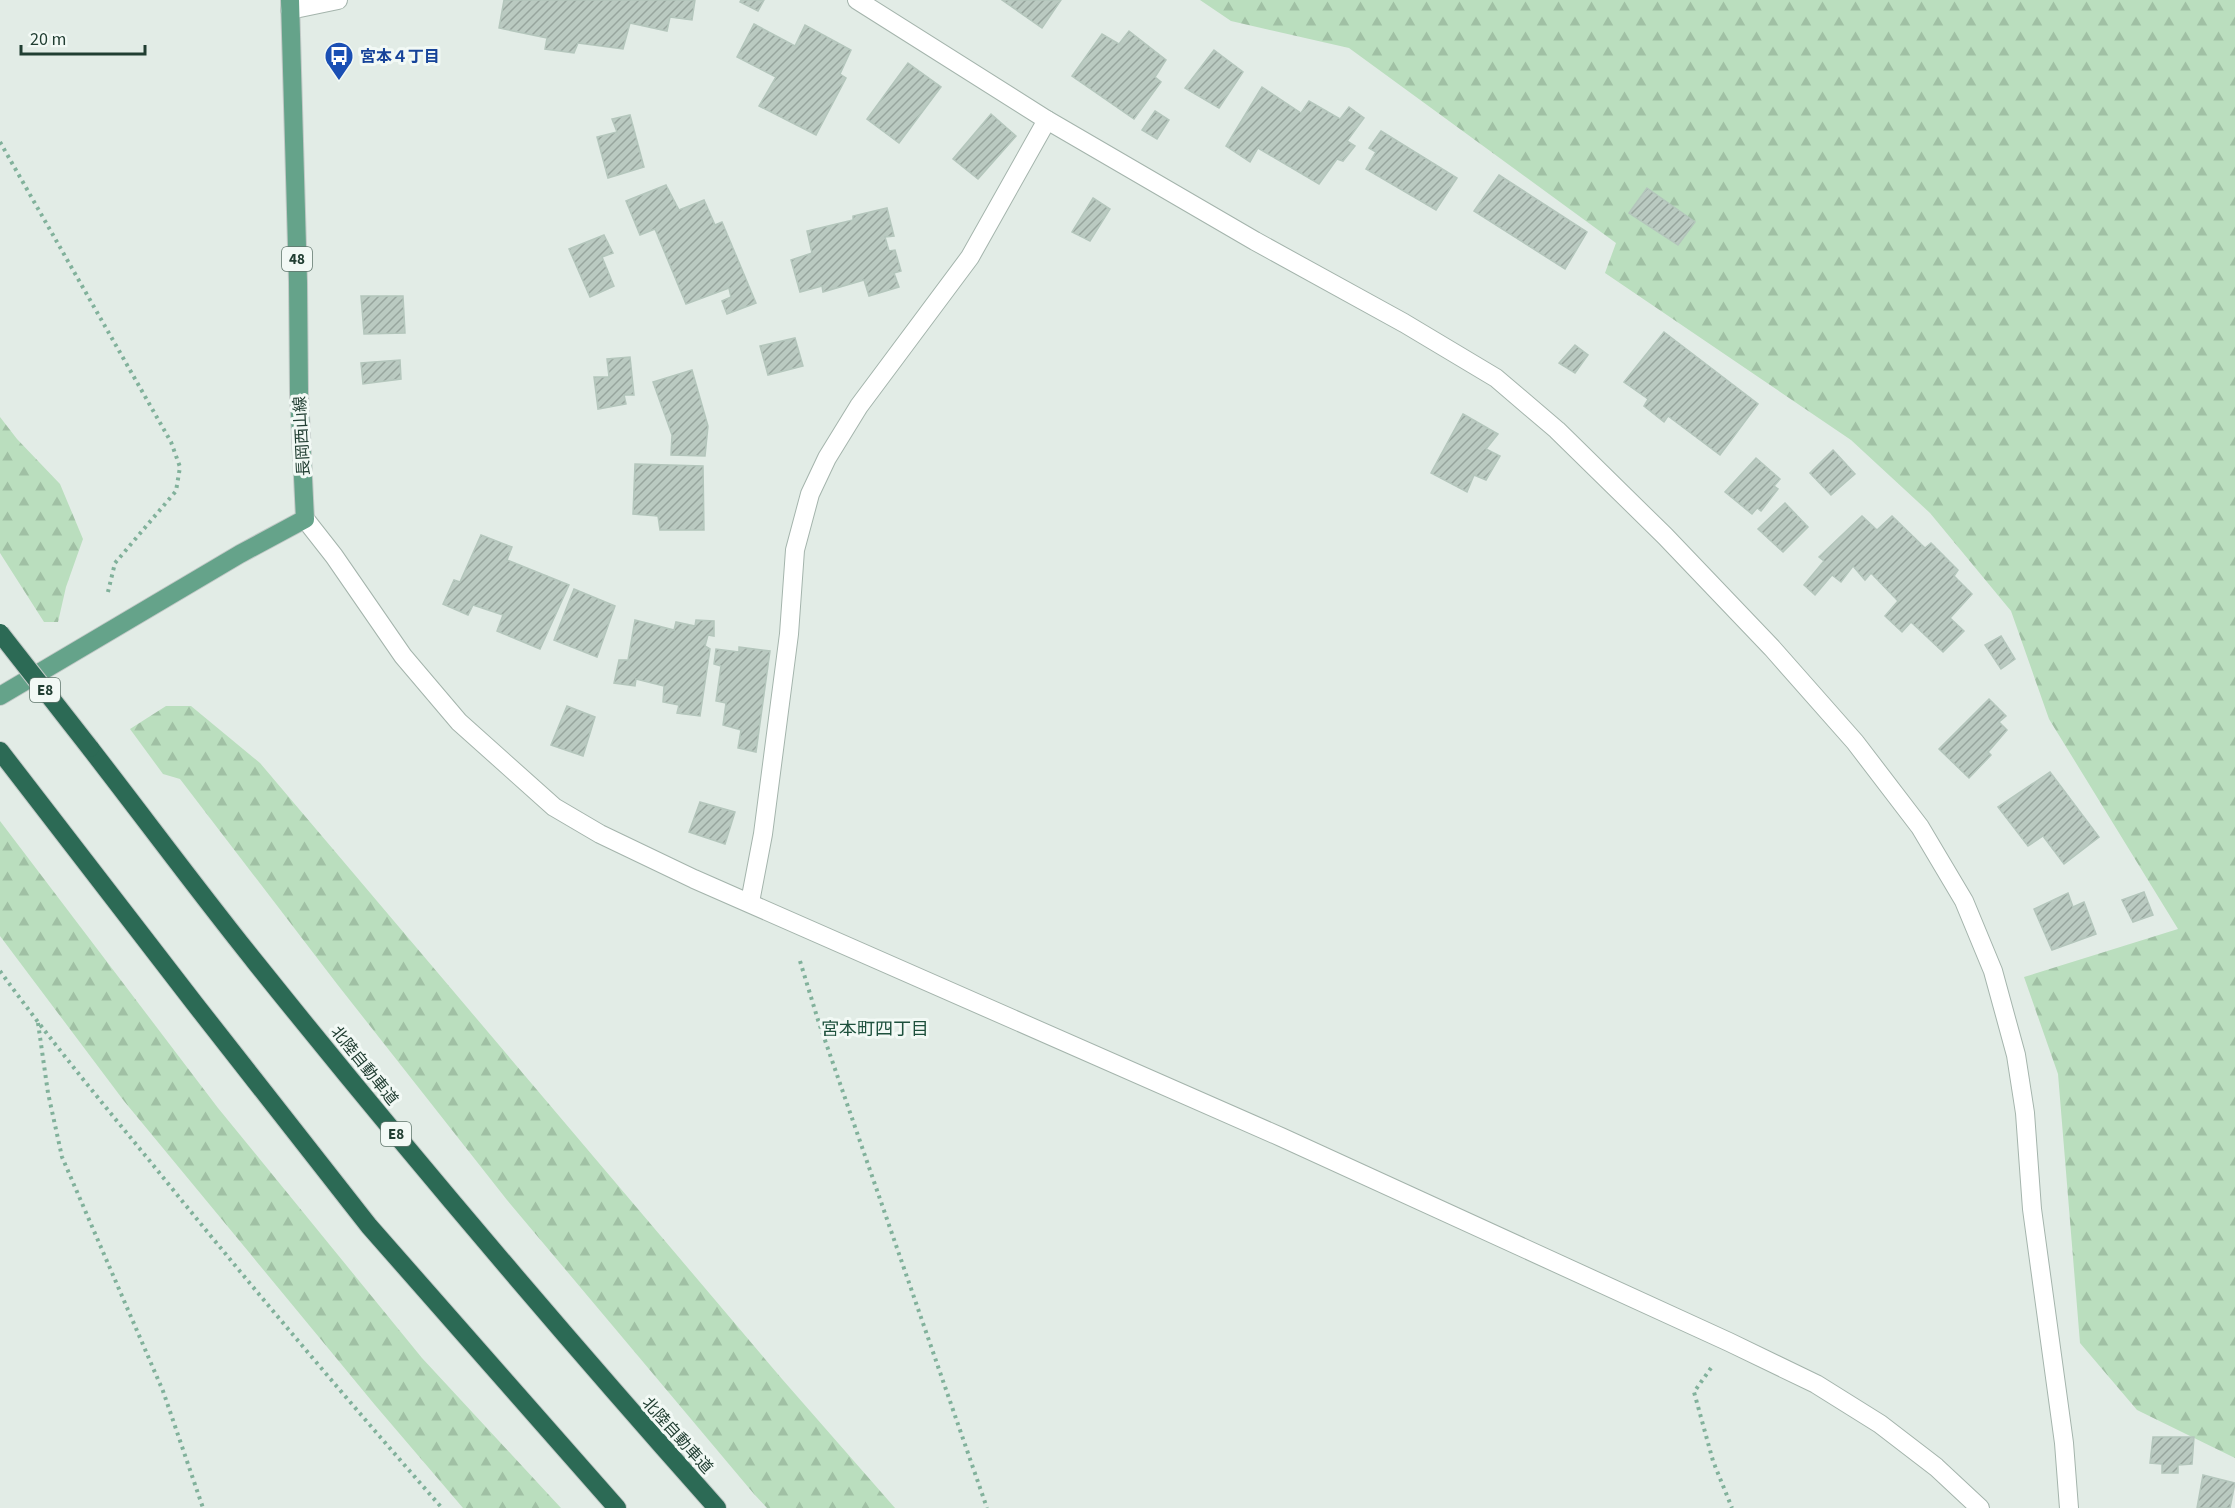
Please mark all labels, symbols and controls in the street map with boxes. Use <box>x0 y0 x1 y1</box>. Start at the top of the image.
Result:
scale bar <box>21 18 146 56</box>
text: 20 m <box>30 27 66 52</box>
bus stop icon: 宮本４丁目 <box>323 40 355 82</box>
place label: 宮本４丁目 <box>360 46 440 68</box>
road number: 48 <box>282 247 312 271</box>
street label: 長岡西山線 <box>289 395 315 476</box>
road number: E8 <box>30 678 60 702</box>
district label: 宮本町四丁目 <box>821 1017 929 1042</box>
street label: 北陸自動車道 <box>325 1021 403 1110</box>
road number: E8 <box>381 1122 411 1146</box>
street label: 北陸自動車道 <box>637 1393 718 1479</box>

